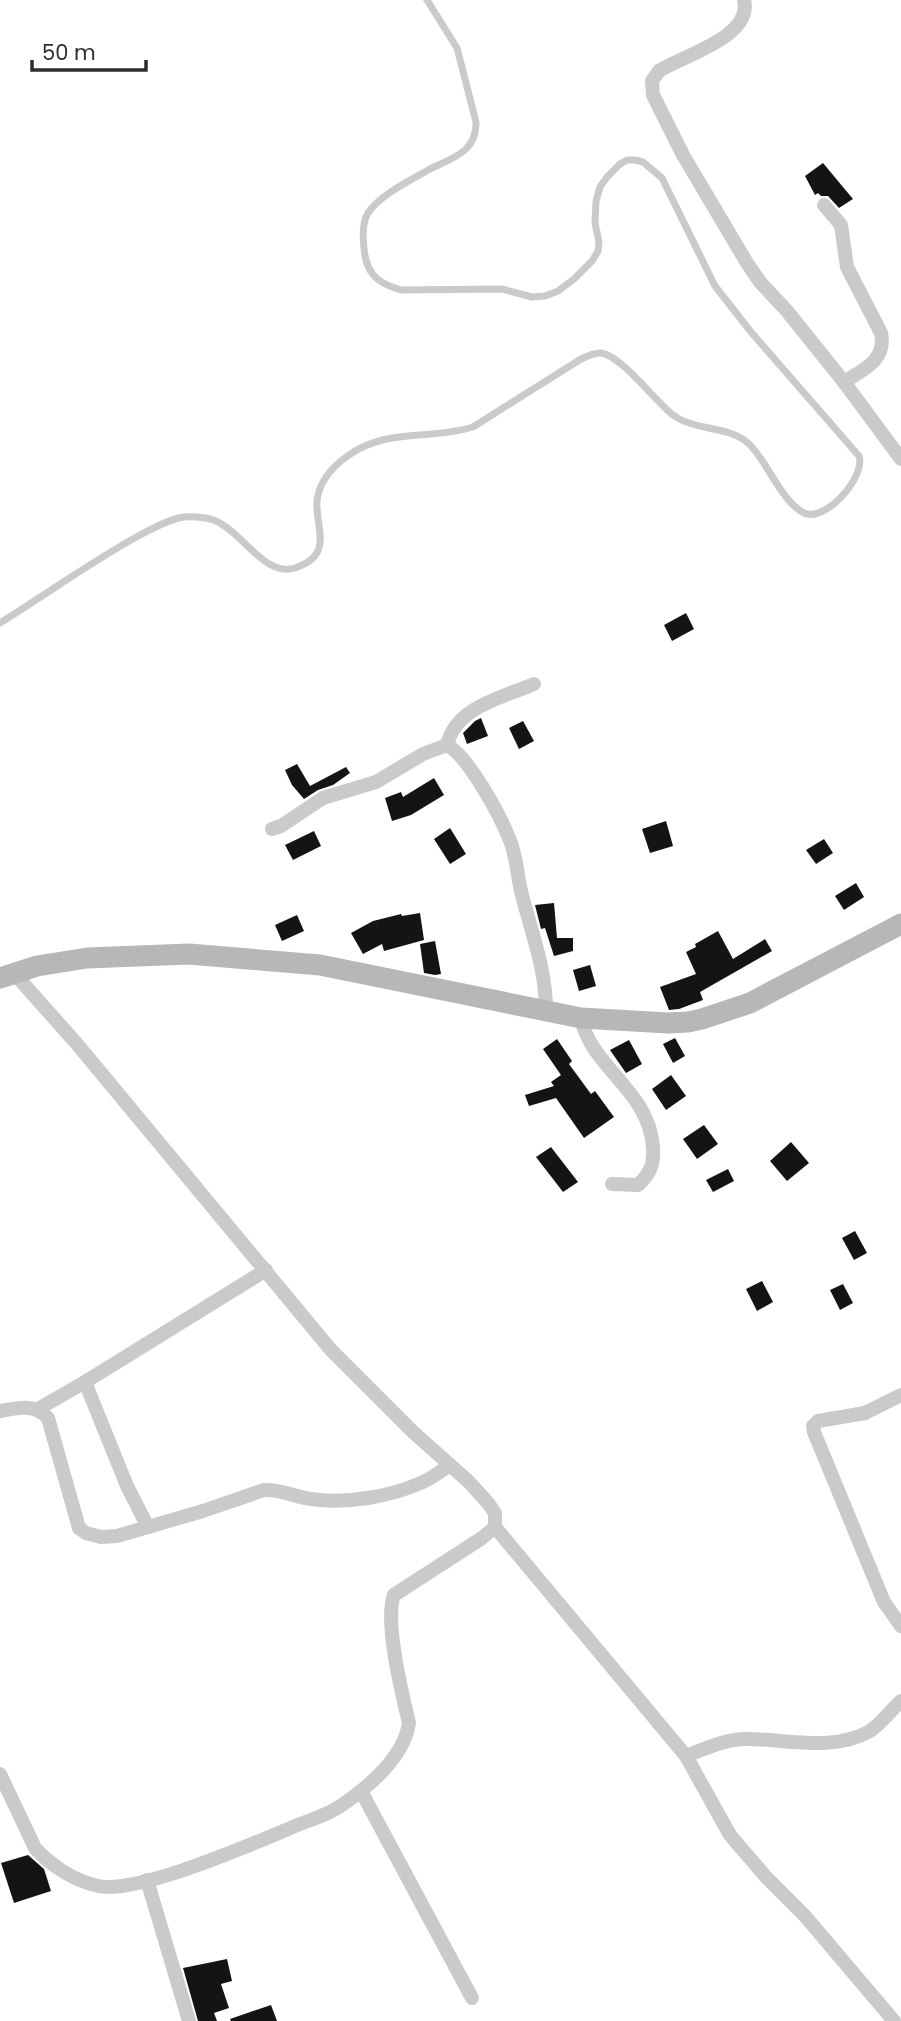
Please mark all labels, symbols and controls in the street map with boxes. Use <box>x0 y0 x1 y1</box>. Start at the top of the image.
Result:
scale bar <box>32 28 145 72</box>
text: 50 m <box>42 38 96 67</box>

